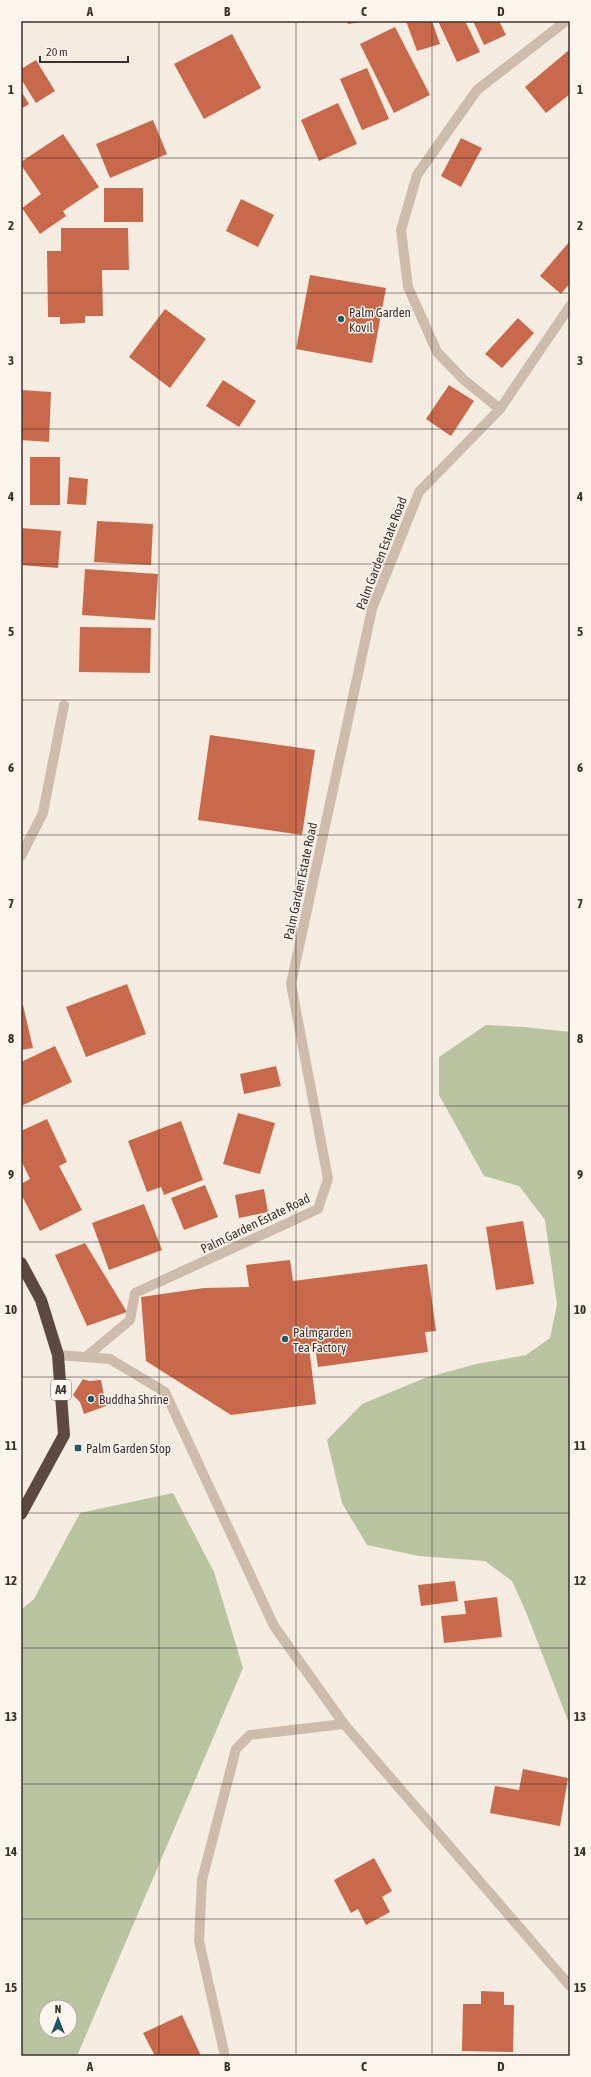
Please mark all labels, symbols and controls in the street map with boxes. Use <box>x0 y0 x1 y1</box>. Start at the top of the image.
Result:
text: A <box>86 4 94 19</box>
text: B <box>224 4 231 19</box>
text: C <box>361 4 367 19</box>
text: D <box>497 4 505 19</box>
scale bar <box>40 38 128 64</box>
text: 20 m <box>46 45 68 59</box>
text: 1 <box>8 82 14 97</box>
text: 1 <box>577 82 583 97</box>
text: 2 <box>8 218 14 233</box>
text: 2 <box>577 218 583 233</box>
place label: Palm Garden Kovil <box>349 305 411 335</box>
marker: Palm Garden Kovil <box>336 314 346 324</box>
text: 3 <box>8 353 14 368</box>
text: 3 <box>577 353 583 368</box>
text: 4 <box>7 489 14 504</box>
text: 4 <box>576 489 583 504</box>
street label: Palm Garden Estate Road <box>353 495 410 612</box>
text: 5 <box>8 624 14 639</box>
text: 5 <box>577 624 583 639</box>
text: 6 <box>8 760 14 775</box>
text: 6 <box>577 760 583 775</box>
street label: Palm Garden Estate Road <box>281 821 320 941</box>
text: 7 <box>8 896 14 911</box>
text: 7 <box>577 896 583 911</box>
text: 8 <box>8 1031 14 1046</box>
text: 8 <box>577 1031 583 1046</box>
text: 9 <box>8 1167 14 1182</box>
text: 9 <box>577 1167 583 1182</box>
street label: Palm Garden Estate Road <box>198 1190 312 1256</box>
text: 10 <box>5 1302 17 1317</box>
text: 10 <box>574 1302 586 1317</box>
place label: Palmgarden Tea Factory <box>293 1325 352 1355</box>
marker: Palmgarden Tea Factory <box>280 1334 290 1344</box>
road number: A4 <box>51 1380 71 1400</box>
place label: Buddha Shrine <box>99 1392 169 1407</box>
marker: Buddha Shrine <box>86 1394 96 1404</box>
text: 11 <box>5 1438 17 1453</box>
text: 11 <box>574 1438 586 1453</box>
place label: Palm Garden Stop <box>86 1441 171 1456</box>
marker: Palm Garden Stop <box>73 1443 83 1453</box>
text: 12 <box>5 1573 17 1588</box>
text: 12 <box>574 1573 586 1588</box>
text: 13 <box>5 1709 17 1724</box>
text: 13 <box>574 1709 586 1724</box>
text: 14 <box>5 1844 17 1859</box>
text: 14 <box>574 1844 586 1859</box>
text: 15 <box>5 1980 17 1995</box>
text: 15 <box>574 1980 586 1995</box>
north arrow <box>38 1999 78 2039</box>
text: N <box>55 2003 61 2015</box>
text: A <box>86 2059 94 2074</box>
text: B <box>224 2059 231 2074</box>
text: C <box>361 2059 367 2074</box>
text: D <box>497 2059 505 2074</box>

